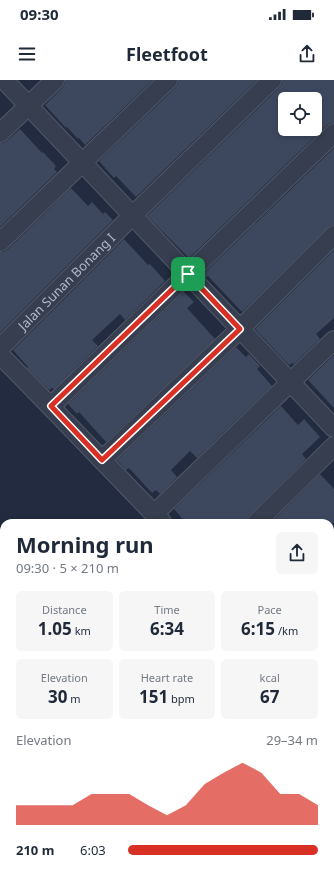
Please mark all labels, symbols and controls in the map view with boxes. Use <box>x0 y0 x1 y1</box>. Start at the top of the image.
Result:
text: 09:30 <box>20 4 59 24</box>
text: Fleetfoot <box>126 42 208 66</box>
icon: menu <box>16 43 38 65</box>
icon: share <box>296 43 318 65</box>
map controls <box>278 92 322 136</box>
button: locate <box>278 92 322 136</box>
street label: Jalan Sunan Bonang I <box>13 229 119 335</box>
pin <box>171 257 205 291</box>
icon: arrive <box>177 263 199 285</box>
text: Morning run <box>16 529 154 559</box>
button: share <box>276 532 318 574</box>
text: 09:30 · 5 × 210 m <box>16 559 119 577</box>
text: Distance <box>42 602 87 617</box>
text: Time <box>154 602 180 617</box>
text: Pace <box>258 602 282 617</box>
text: 1.05 <box>38 617 72 640</box>
text: 6:34 <box>150 617 184 640</box>
text: 6:15 <box>241 617 275 640</box>
text: km <box>72 623 91 638</box>
text: /km <box>275 623 298 638</box>
text: Elevation <box>41 670 88 685</box>
text: Heart rate <box>141 670 193 685</box>
text: kcal <box>260 670 280 685</box>
text: 30 <box>48 685 67 708</box>
text: 151 <box>139 685 168 708</box>
text: 67 <box>260 685 279 708</box>
text: m <box>67 691 81 706</box>
text: bpm <box>168 691 195 706</box>
text: Elevation <box>16 731 72 749</box>
text: 29–34 m <box>266 731 318 749</box>
text: 210 m <box>16 841 54 859</box>
text: 6:03 <box>80 841 106 859</box>

